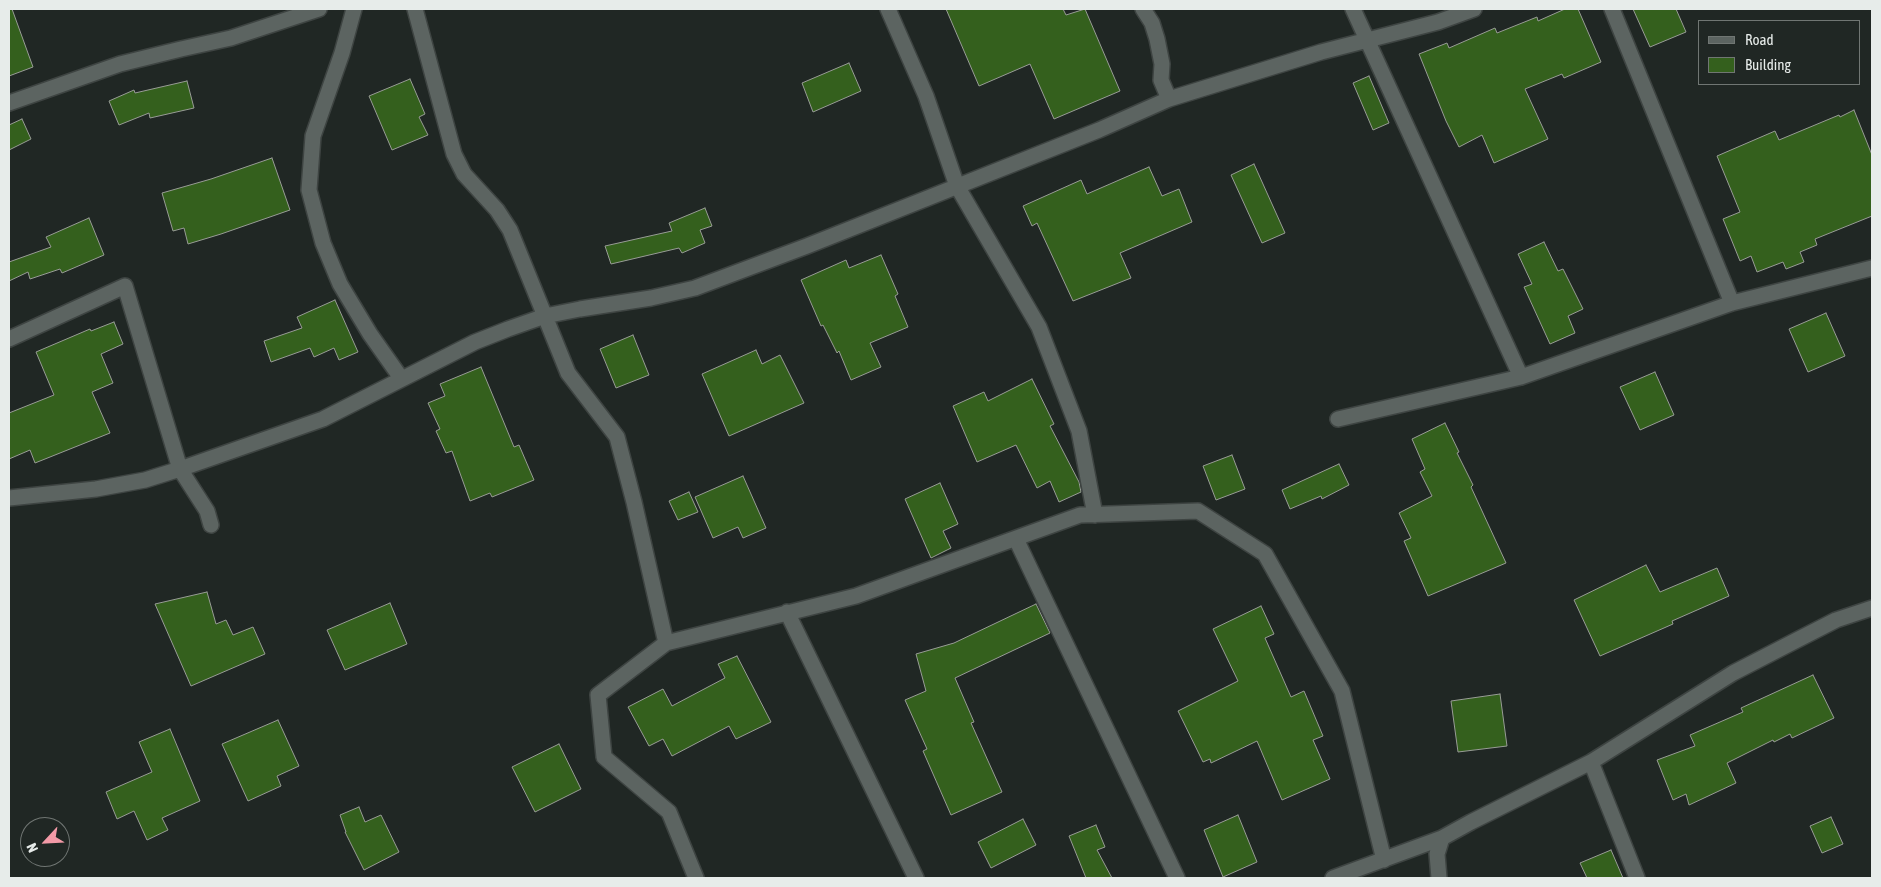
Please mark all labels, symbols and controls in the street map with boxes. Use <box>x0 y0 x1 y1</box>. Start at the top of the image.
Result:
legend <box>1698 20 1861 85</box>
text: Road <box>1745 31 1774 48</box>
text: Building <box>1745 56 1791 73</box>
north arrow <box>20 817 70 867</box>
text: N <box>23 841 41 855</box>

